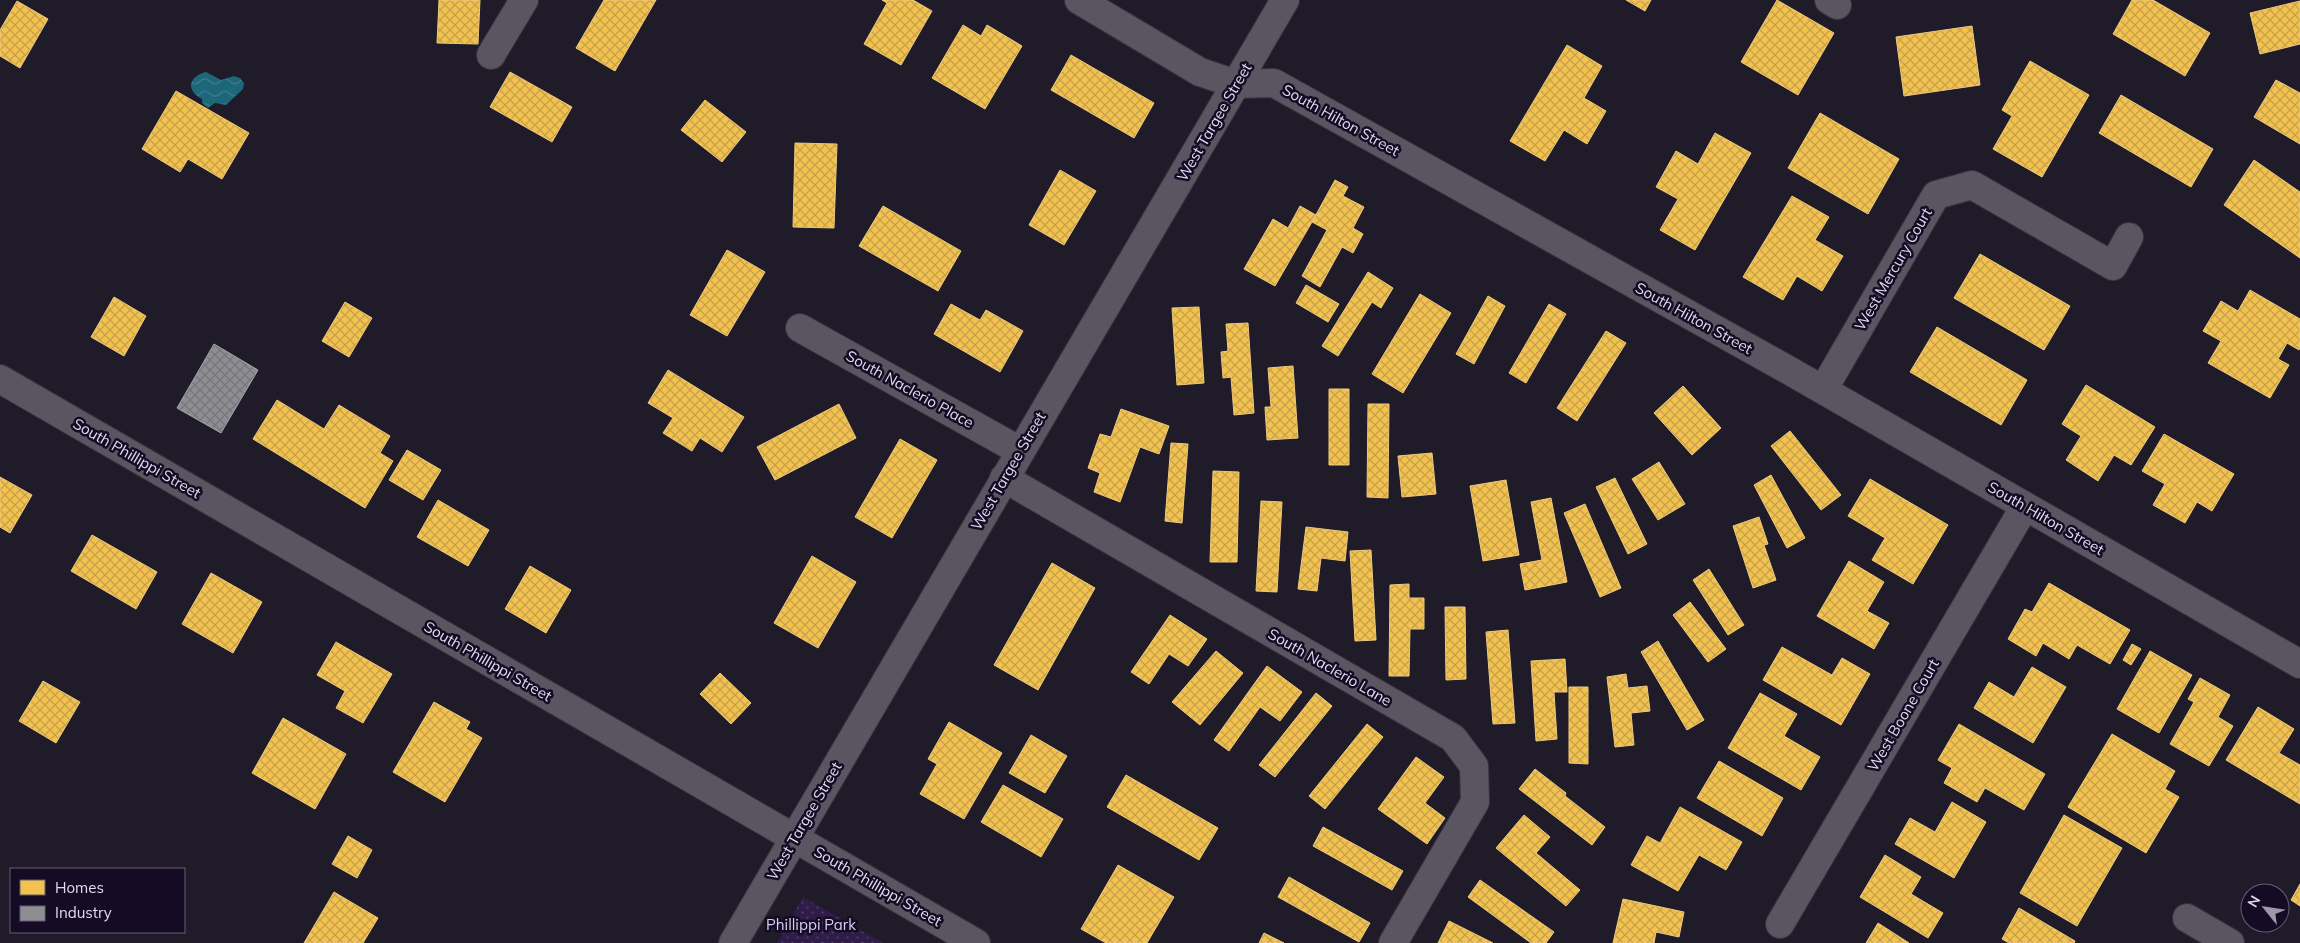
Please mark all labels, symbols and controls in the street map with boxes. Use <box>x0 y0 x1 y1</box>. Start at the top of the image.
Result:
street label: West Targee Street <box>1172 59 1256 185</box>
street label: South Hilton Street <box>1279 80 1403 160</box>
street label: West Mercury Court <box>1850 204 1936 334</box>
street label: South Hilton Street <box>1632 278 1756 358</box>
street label: South Naclerio Place <box>843 346 977 432</box>
street label: West Targee Street <box>966 408 1050 534</box>
street label: South Phillippi Street <box>70 414 204 502</box>
street label: South Hilton Street <box>1984 477 2108 559</box>
street label: South Phillippi Street <box>421 617 555 705</box>
street label: South Naclerio Lane <box>1265 624 1395 710</box>
street label: West Boone Court <box>1863 655 1943 775</box>
street label: West Targee Street <box>762 758 846 884</box>
street label: South Phillippi Street <box>811 842 945 930</box>
legend <box>10 868 185 933</box>
text: Homes <box>55 878 104 897</box>
north arrow <box>2240 883 2290 933</box>
text: N <box>2243 892 2264 911</box>
text: Industry <box>55 903 112 922</box>
park label: Phillippi Park <box>766 915 856 934</box>

